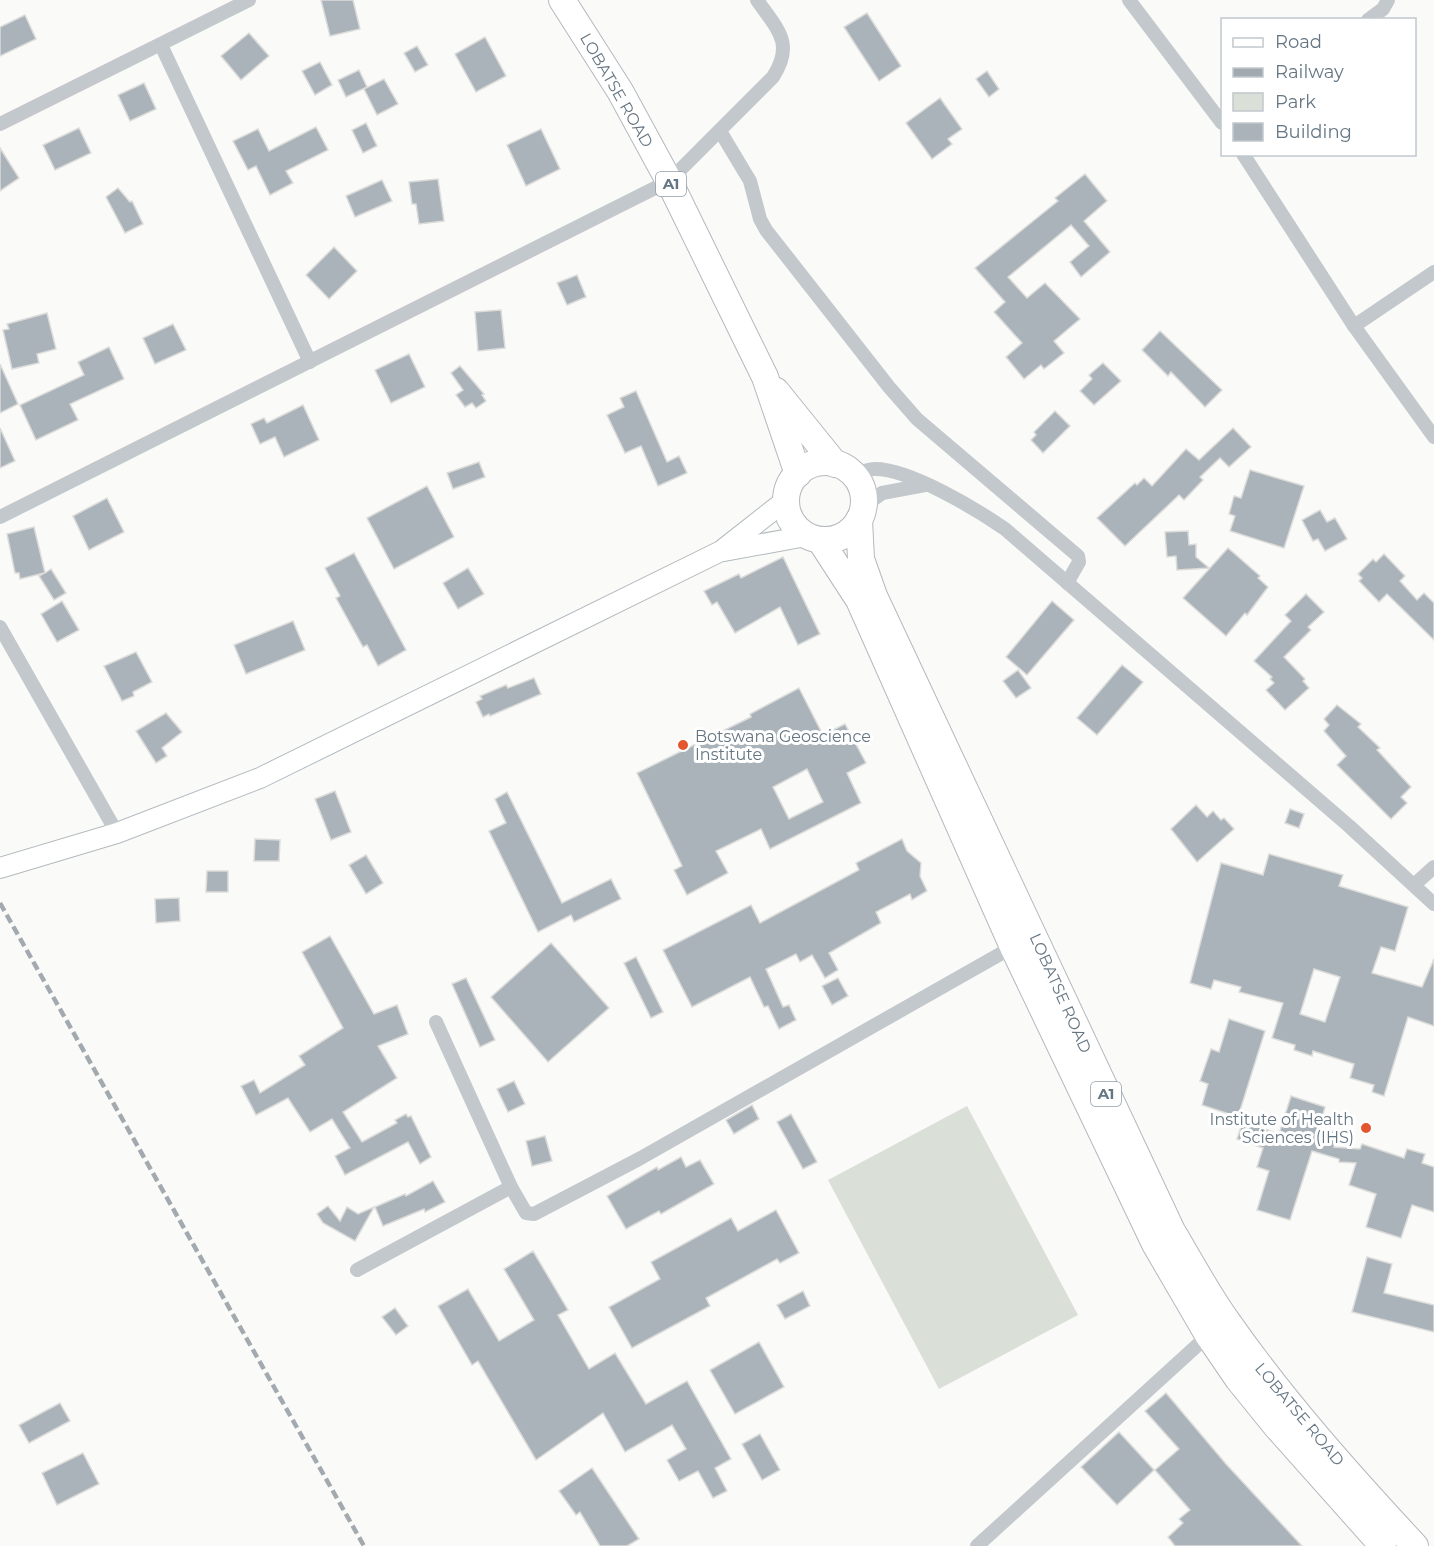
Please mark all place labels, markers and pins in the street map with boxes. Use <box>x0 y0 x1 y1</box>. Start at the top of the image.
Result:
place label: Botswana Geoscience Institute <box>695 727 871 764</box>
marker: Botswana Geoscience Institute <box>676 738 690 752</box>
place label: Institute of Health Sciences (IHS) <box>1210 1110 1354 1147</box>
marker: Institute of Health Sciences (IHS) <box>1359 1121 1373 1135</box>

